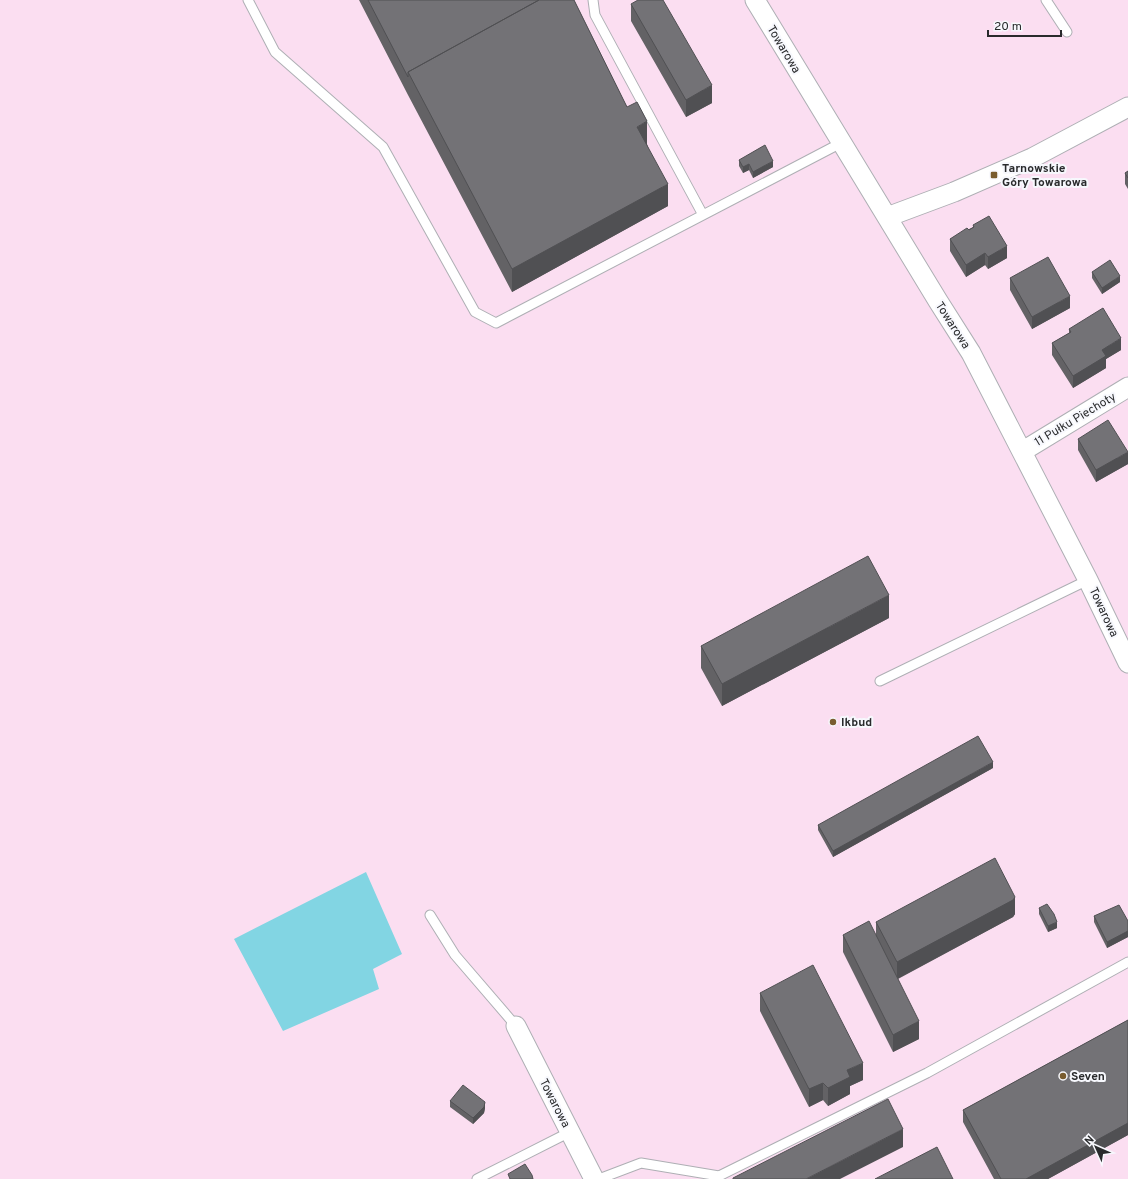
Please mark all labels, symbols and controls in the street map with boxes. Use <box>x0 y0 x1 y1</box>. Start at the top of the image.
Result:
scale bar <box>988 12 1061 38</box>
text: 20 m <box>994 19 1022 35</box>
street label: Towarowa <box>763 23 804 76</box>
place label: Tarnowskie Góry Towarowa <box>1002 161 1087 191</box>
marker: Tarnowskie Góry Towarowa <box>989 170 999 180</box>
street label: Towarowa <box>931 299 973 352</box>
street label: 11 Pułku Piechoty <box>1032 389 1119 450</box>
street label: Towarowa <box>1085 585 1122 640</box>
place label: Ikbud <box>841 715 872 731</box>
marker: Ikbud <box>828 717 838 727</box>
place label: Seven <box>1071 1069 1105 1085</box>
marker: Seven <box>1058 1071 1068 1081</box>
street label: Towarowa <box>535 1076 573 1131</box>
north arrow <box>1076 1127 1116 1167</box>
text: N <box>1082 1133 1097 1148</box>

